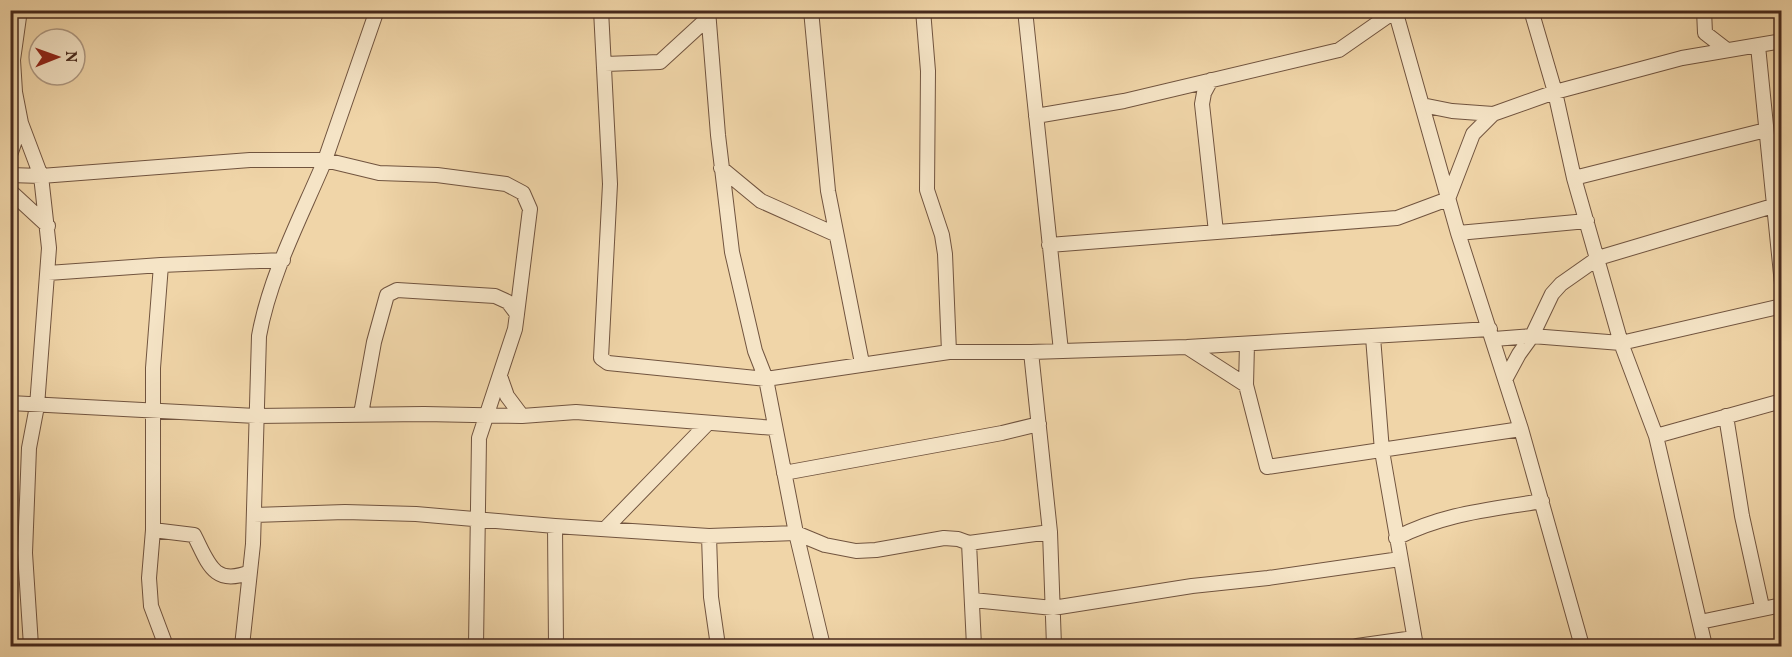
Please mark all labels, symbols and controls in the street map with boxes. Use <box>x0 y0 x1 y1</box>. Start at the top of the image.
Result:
north arrow <box>27 27 87 87</box>
text: N <box>59 51 81 63</box>

